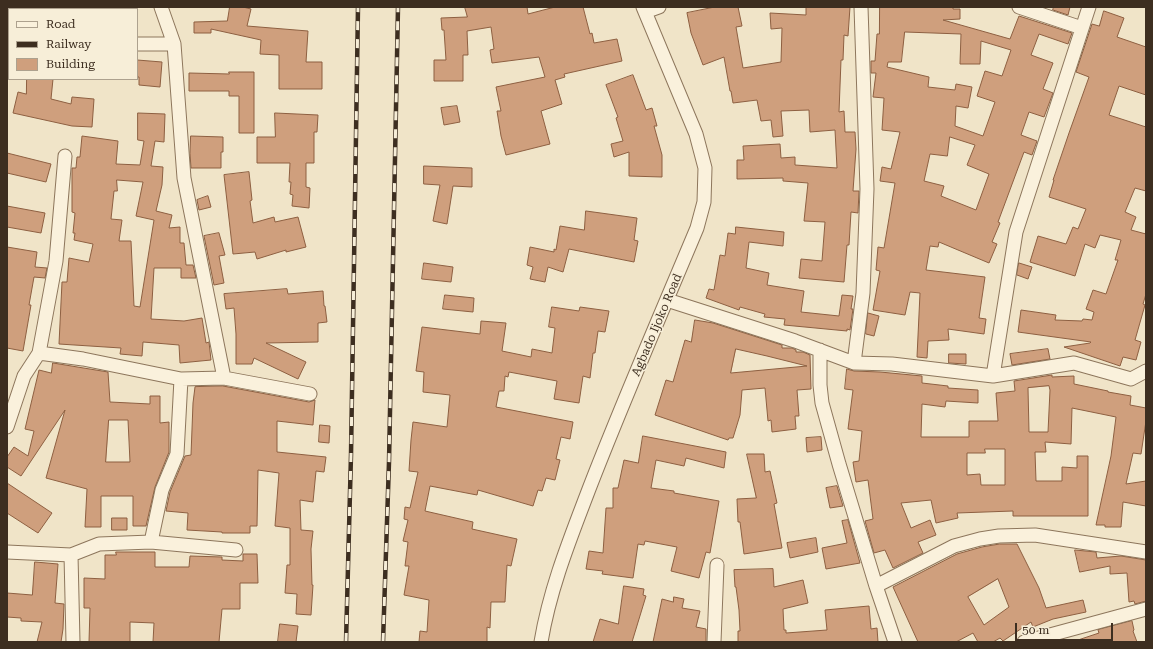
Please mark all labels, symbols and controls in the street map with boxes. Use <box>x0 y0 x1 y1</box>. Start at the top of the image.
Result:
legend <box>8 8 138 80</box>
text: Road <box>46 17 75 31</box>
text: Railway <box>46 37 91 51</box>
text: Building <box>46 57 95 71</box>
street label: Agbado Ijoko Road <box>629 272 685 378</box>
scale bar <box>1017 615 1115 641</box>
text: 50 m <box>1022 623 1049 637</box>

